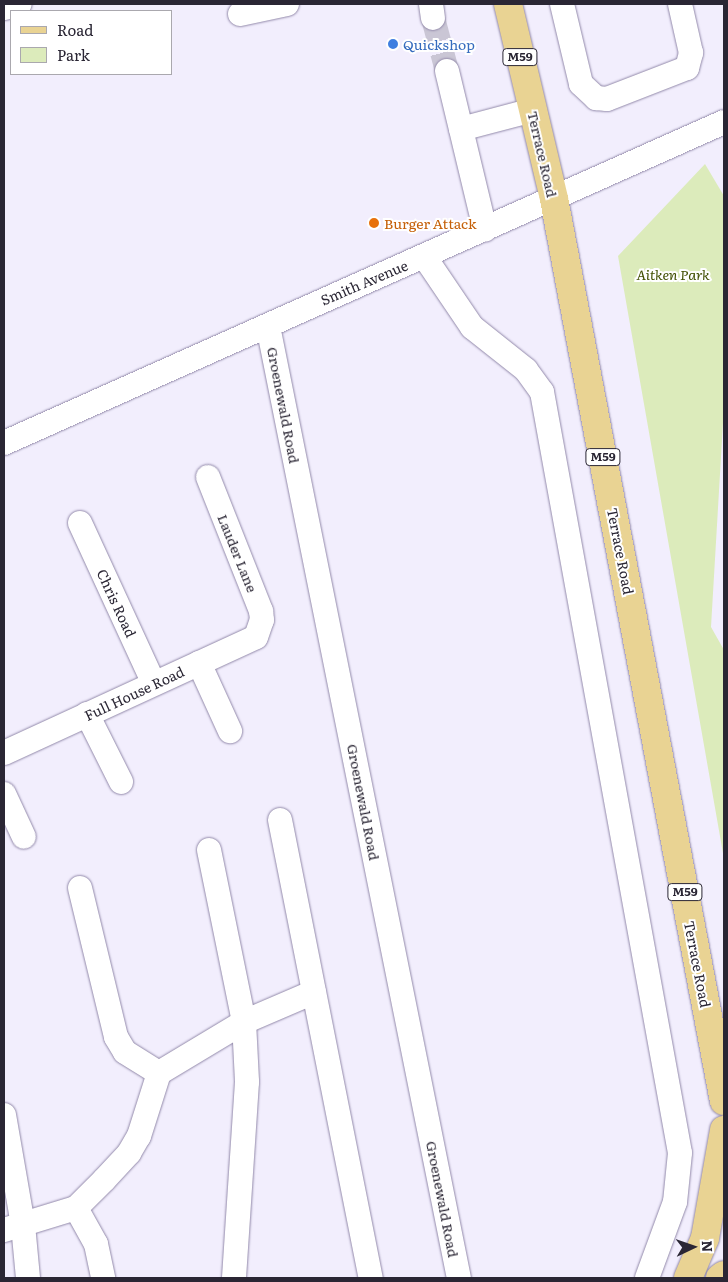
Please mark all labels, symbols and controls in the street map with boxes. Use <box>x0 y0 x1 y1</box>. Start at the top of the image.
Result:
legend <box>10 10 172 75</box>
text: Road <box>57 18 93 41</box>
place label: Quickshop <box>403 36 475 52</box>
marker: Quickshop <box>387 38 399 50</box>
text: Park <box>57 43 90 66</box>
road number: M59 <box>501 48 539 66</box>
street label: Terrace Road <box>525 109 561 199</box>
place label: Burger Attack <box>384 215 477 231</box>
marker: Burger Attack <box>368 217 380 229</box>
street label: Smith Avenue <box>318 256 410 308</box>
park label: Aitken Park <box>636 266 710 282</box>
street label: Groenewald Road <box>265 345 303 465</box>
road number: M59 <box>584 448 622 467</box>
street label: Terrace Road <box>604 506 638 596</box>
street label: Lauder Lane <box>215 511 261 595</box>
street label: Chris Road <box>94 566 140 640</box>
street label: Full House Road <box>81 662 187 724</box>
street label: Groenewald Road <box>345 742 383 862</box>
road number: M59 <box>666 882 704 902</box>
street label: Terrace Road <box>681 919 715 1009</box>
street label: Groenewald Road <box>424 1139 462 1259</box>
north arrow <box>668 1222 718 1272</box>
text: N <box>698 1240 718 1253</box>

